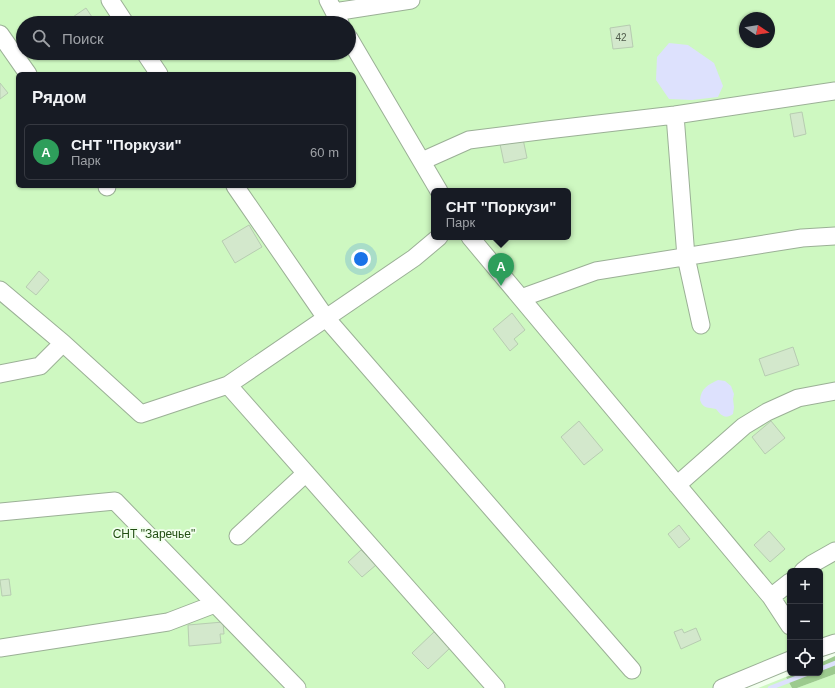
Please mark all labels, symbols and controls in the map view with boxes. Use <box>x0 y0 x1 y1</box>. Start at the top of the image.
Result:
north arrow <box>739 12 775 48</box>
search box <box>16 16 356 60</box>
icon: search <box>30 27 52 49</box>
text: Поиск <box>62 30 104 47</box>
house number: 42 <box>615 32 627 43</box>
text: Рядом <box>32 88 87 107</box>
text: СНТ "Поркузи" <box>71 136 182 153</box>
text: A <box>41 145 51 160</box>
text: 60 m <box>310 145 339 160</box>
text: Парк <box>71 153 101 168</box>
popup <box>431 188 571 240</box>
text: СНТ "Поркузи" <box>446 198 556 215</box>
text: Парк <box>446 215 475 230</box>
your location <box>351 249 371 269</box>
pin: A <box>488 253 514 286</box>
park label: СНТ "Заречье" <box>113 527 195 541</box>
map controls <box>787 568 823 676</box>
button: + <box>787 568 823 604</box>
button: − <box>787 604 823 640</box>
button: locate <box>787 640 823 676</box>

